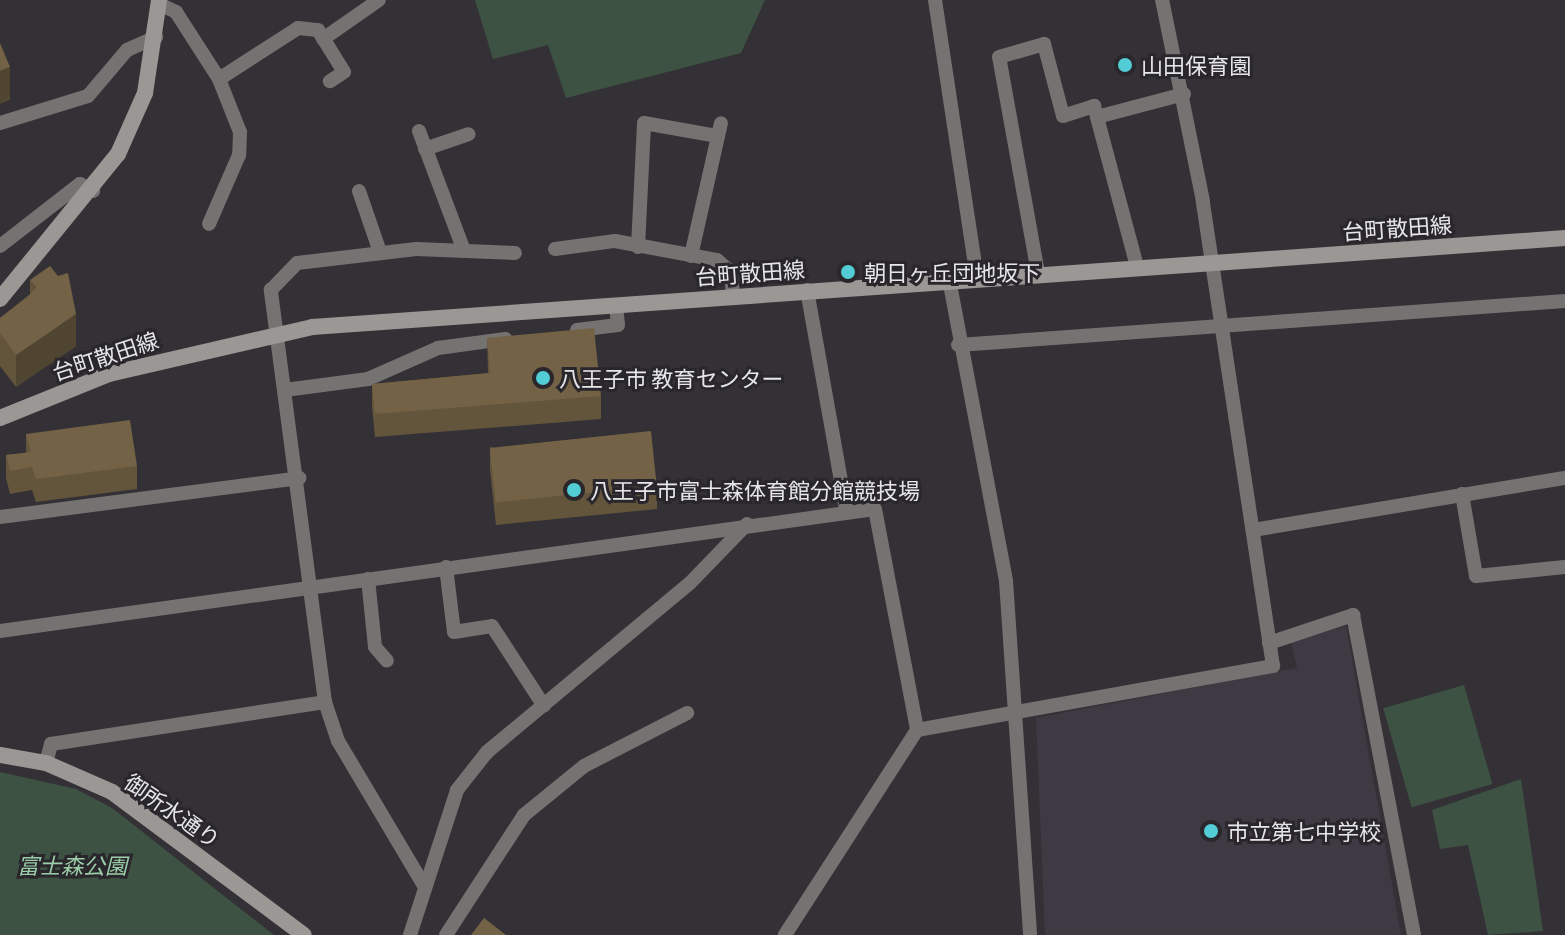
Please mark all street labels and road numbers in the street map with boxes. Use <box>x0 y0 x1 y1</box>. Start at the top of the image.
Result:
street label: 台町散田線 <box>1341 210 1453 244</box>
street label: 台町散田線 <box>694 255 806 289</box>
street label: 台町散田線 <box>49 325 161 385</box>
street label: 御所水通り <box>120 768 226 852</box>

